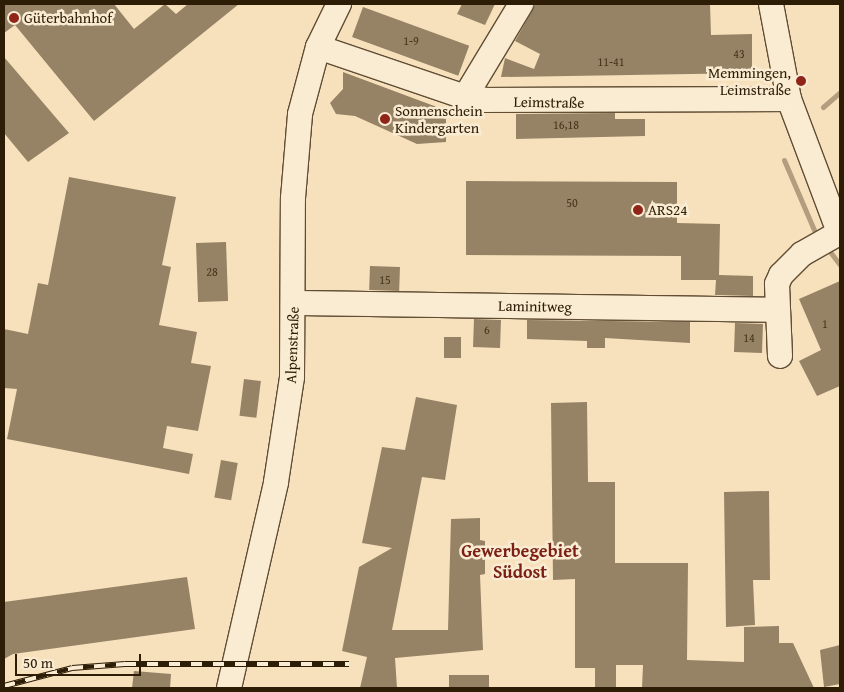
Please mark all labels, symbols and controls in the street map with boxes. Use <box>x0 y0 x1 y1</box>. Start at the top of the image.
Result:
place label: Güterbahnhof <box>24 9 112 27</box>
marker: Güterbahnhof <box>8 12 20 24</box>
house number: 1-9 <box>403 34 419 48</box>
house number: 43 <box>733 47 745 61</box>
house number: 11-41 <box>597 55 625 69</box>
place label: Memmingen, Leimstraße <box>708 63 791 98</box>
marker: Memmingen, Leimstraße <box>795 75 807 87</box>
street label: Leimstraße <box>513 92 585 112</box>
place label: Sonnenschein Kindergarten <box>395 101 483 136</box>
marker: Sonnenschein Kindergarten <box>379 113 391 125</box>
house number: 16,18 <box>553 118 579 132</box>
house number: 50 <box>566 196 578 210</box>
place label: ARS24 <box>648 201 687 219</box>
marker: ARS24 <box>632 204 644 216</box>
house number: 28 <box>206 265 218 279</box>
house number: 15 <box>379 273 391 287</box>
street label: Laminitweg <box>498 296 572 316</box>
street label: Alpenstraße <box>282 306 302 384</box>
house number: 1 <box>822 317 828 331</box>
house number: 6 <box>484 323 490 337</box>
house number: 14 <box>743 331 755 345</box>
district label: Gewerbegebiet Südost <box>461 541 579 584</box>
scale bar <box>18 644 144 676</box>
text: 50 m <box>23 652 53 673</box>

